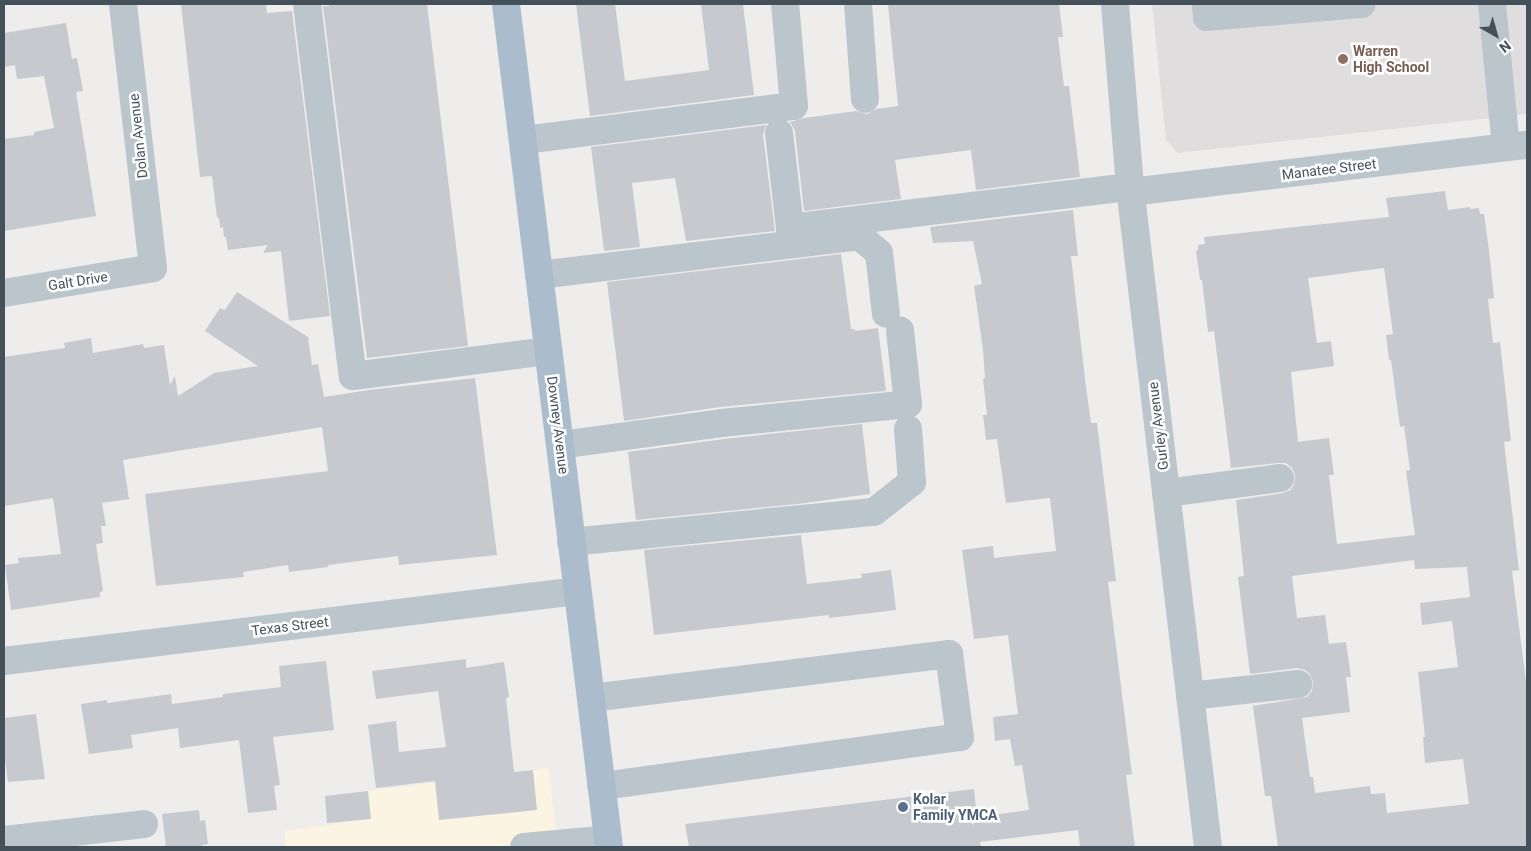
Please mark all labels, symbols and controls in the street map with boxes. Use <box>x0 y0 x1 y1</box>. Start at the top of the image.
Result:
north arrow <box>1471 10 1521 60</box>
text: N <box>1496 37 1514 56</box>
place label: Warren High School <box>1353 43 1429 75</box>
marker: Warren High School <box>1337 53 1349 65</box>
street label: Dolan Avenue <box>125 93 151 179</box>
street label: Manatee Street <box>1281 155 1377 183</box>
street label: Galt Drive <box>47 268 109 294</box>
street label: Downey Avenue <box>544 375 572 475</box>
street label: Gurley Avenue <box>1144 381 1172 471</box>
street label: Texas Street <box>251 613 329 639</box>
place label: Kolar Family YMCA <box>913 791 997 824</box>
marker: Kolar Family YMCA <box>897 801 909 813</box>

